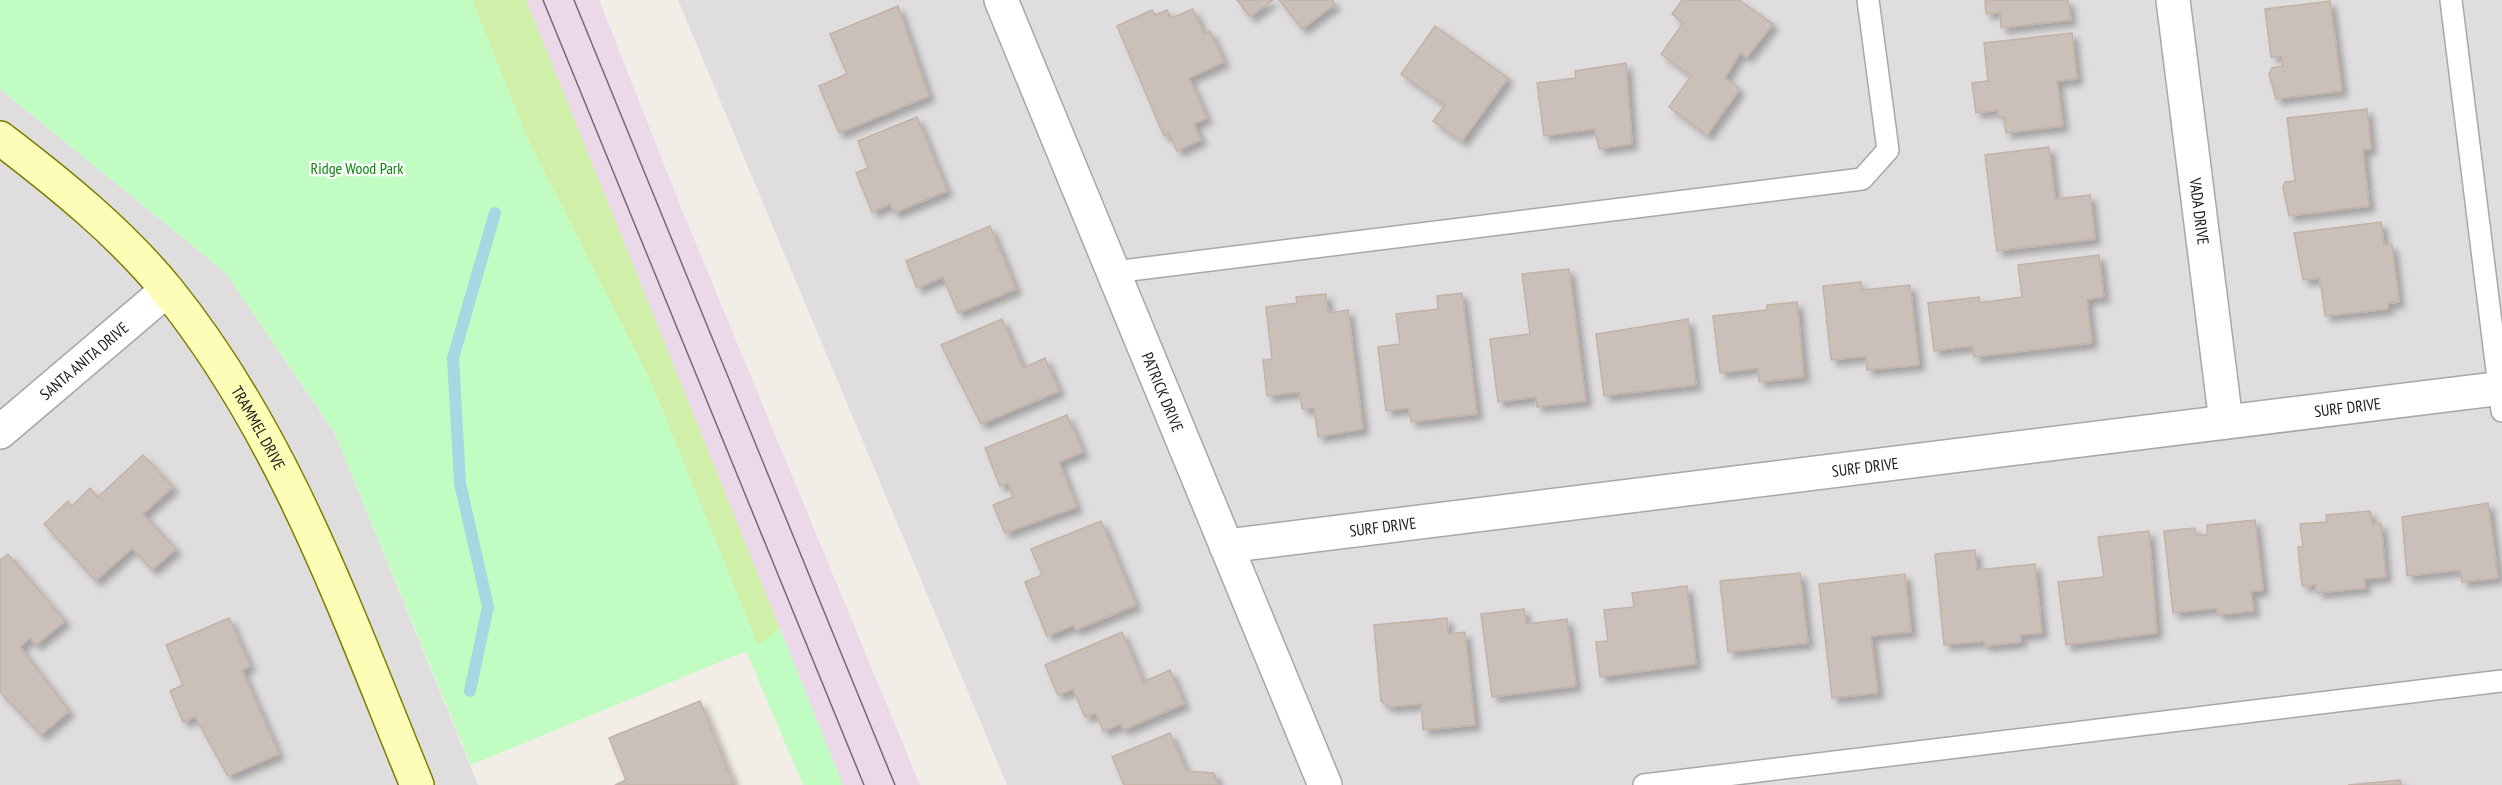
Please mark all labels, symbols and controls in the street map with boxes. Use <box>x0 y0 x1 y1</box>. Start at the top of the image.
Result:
park label: Ridge Wood Park <box>311 158 404 178</box>
street label: VADA DRIVE <box>2185 176 2214 246</box>
street label: SANTA ANITA DRIVE <box>35 317 132 404</box>
street label: PATRICK DRIVE <box>1137 349 1188 435</box>
street label: TRAMMEL DRIVE <box>227 382 290 473</box>
street label: SURF DRIVE <box>2313 393 2382 421</box>
street label: SURF DRIVE <box>1831 453 1900 481</box>
street label: SURF DRIVE <box>1348 513 1417 541</box>

